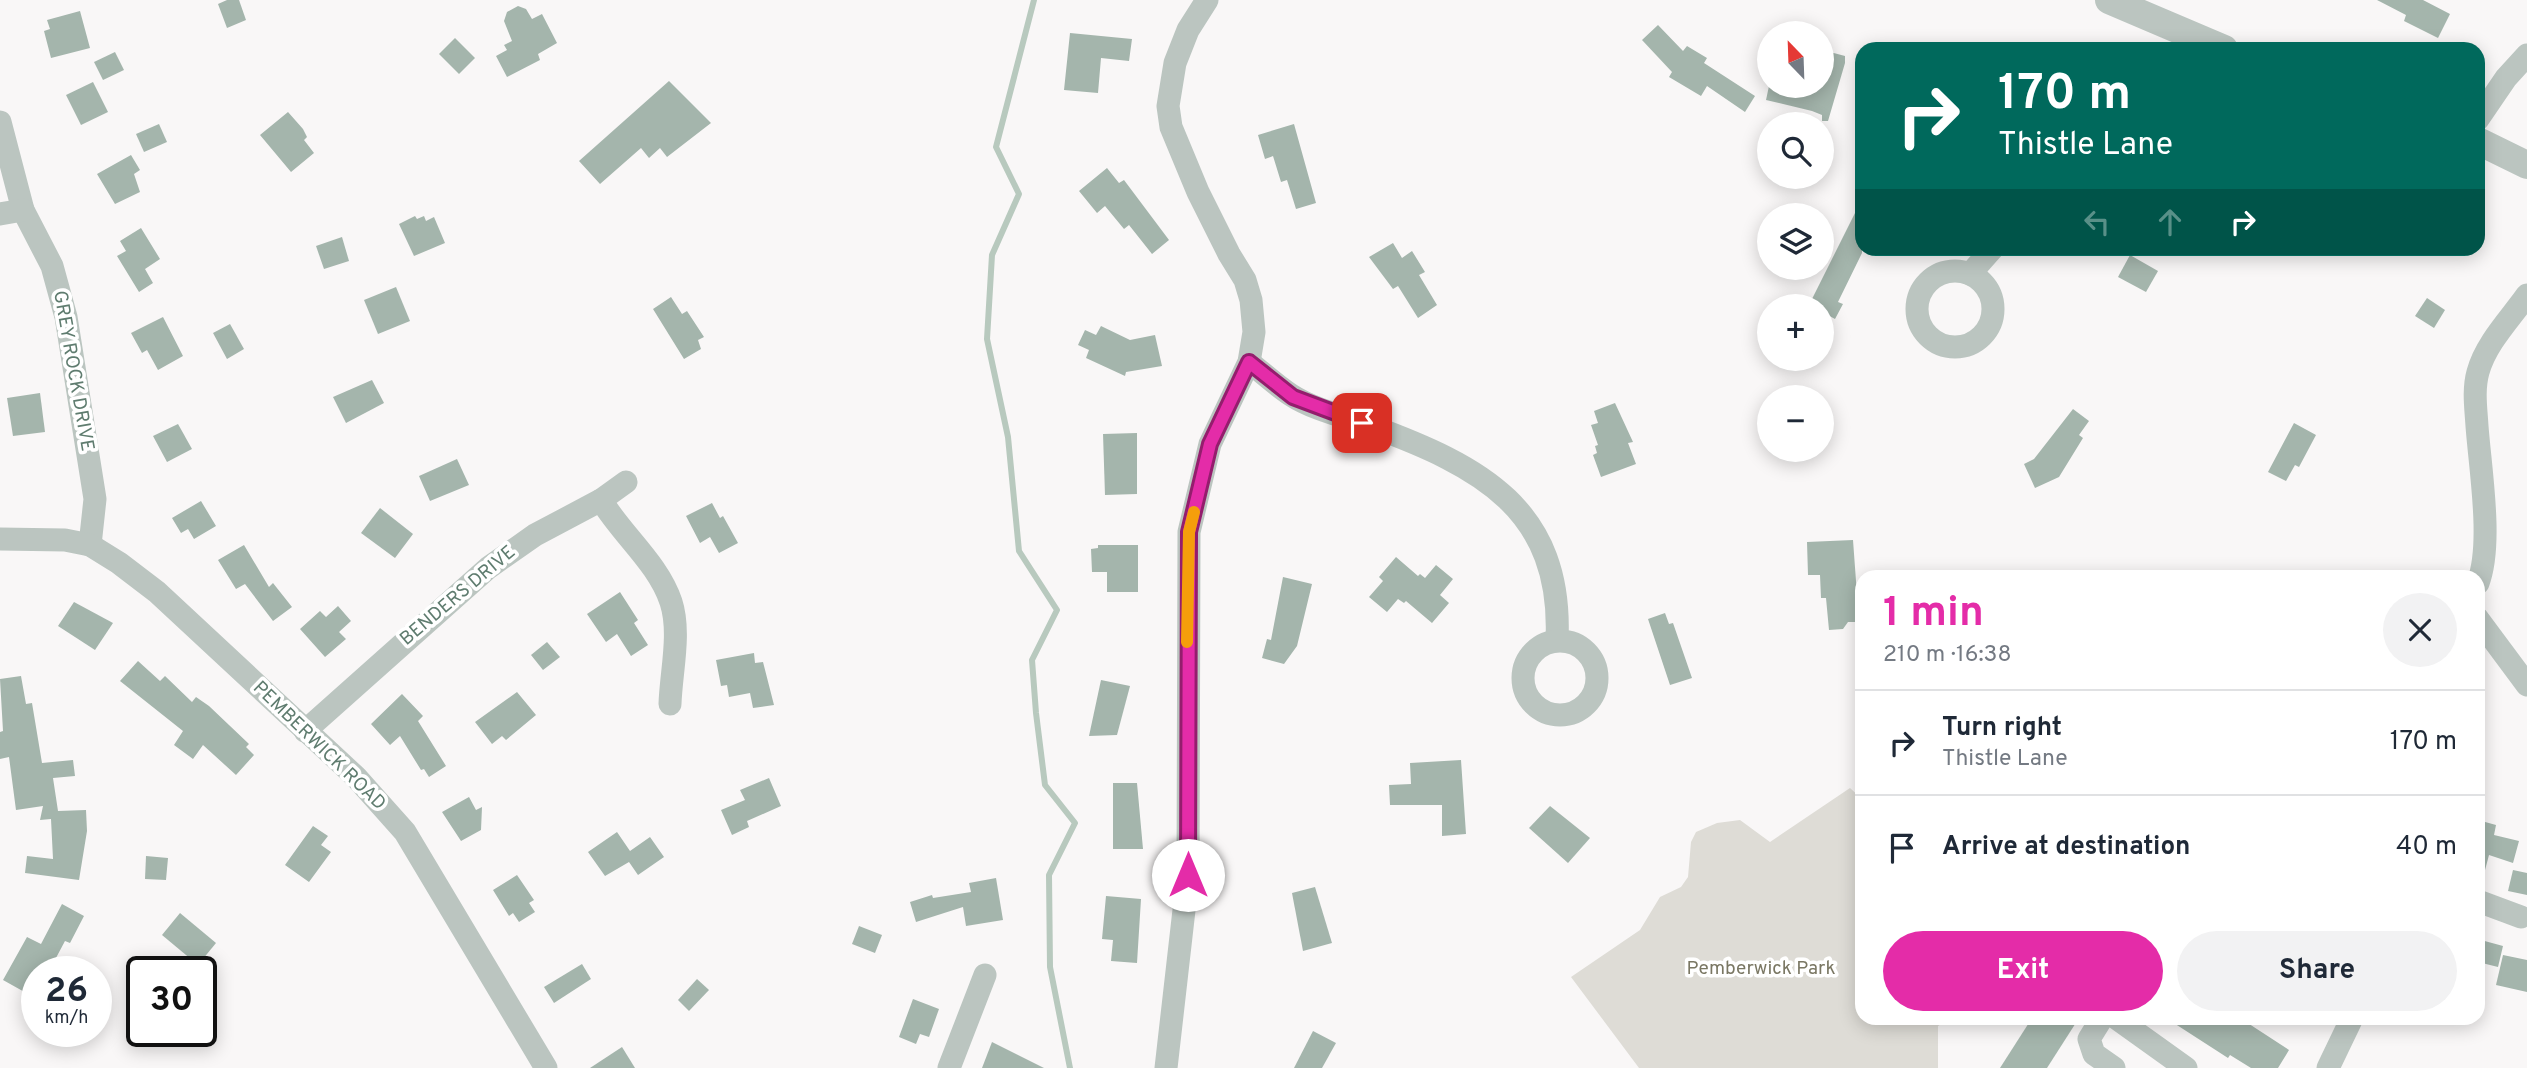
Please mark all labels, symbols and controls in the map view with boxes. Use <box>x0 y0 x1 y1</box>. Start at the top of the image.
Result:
north arrow <box>1757 21 1834 98</box>
map controls <box>1757 21 1834 462</box>
text: 170 m <box>1998 65 2131 127</box>
icon: right <box>1883 70 1974 161</box>
button: search <box>1757 112 1834 189</box>
text: Thistle Lane <box>1998 126 2173 166</box>
button: layers <box>1757 203 1834 280</box>
icon: left <box>2078 203 2116 241</box>
icon: ahead <box>2151 203 2189 241</box>
icon: right <box>2224 203 2262 241</box>
street label: GREY ROCK DRIVE <box>47 289 99 453</box>
button: + <box>1757 294 1834 371</box>
button: − <box>1757 385 1834 462</box>
pin <box>1332 393 1392 453</box>
icon: arrive <box>1343 404 1381 442</box>
street label: BENDERS DRIVE <box>395 541 521 651</box>
text: 1 min <box>1883 588 1984 641</box>
button: close <box>2383 593 2457 667</box>
text: 210 m · 16:38 <box>1883 641 2012 670</box>
street label: PEMBERWICK ROAD <box>247 676 391 816</box>
text: Turn right <box>1942 712 2062 745</box>
icon: right <box>1883 724 1921 762</box>
text: 170 m <box>2390 726 2457 759</box>
text: Thistle Lane <box>1942 745 2068 774</box>
icon: arrive <box>1883 829 1921 867</box>
text: Arrive at destination <box>1942 831 2190 864</box>
text: 40 m <box>2396 831 2457 864</box>
position arrow <box>1151 838 1225 912</box>
button: Exit <box>1883 931 2163 1011</box>
button: Share <box>2177 931 2457 1011</box>
speed limit sign: 30 <box>126 956 217 1047</box>
park label: Pemberwick Park <box>1686 957 1836 981</box>
text: 26 <box>45 970 88 1014</box>
text: km/h <box>45 1007 88 1030</box>

